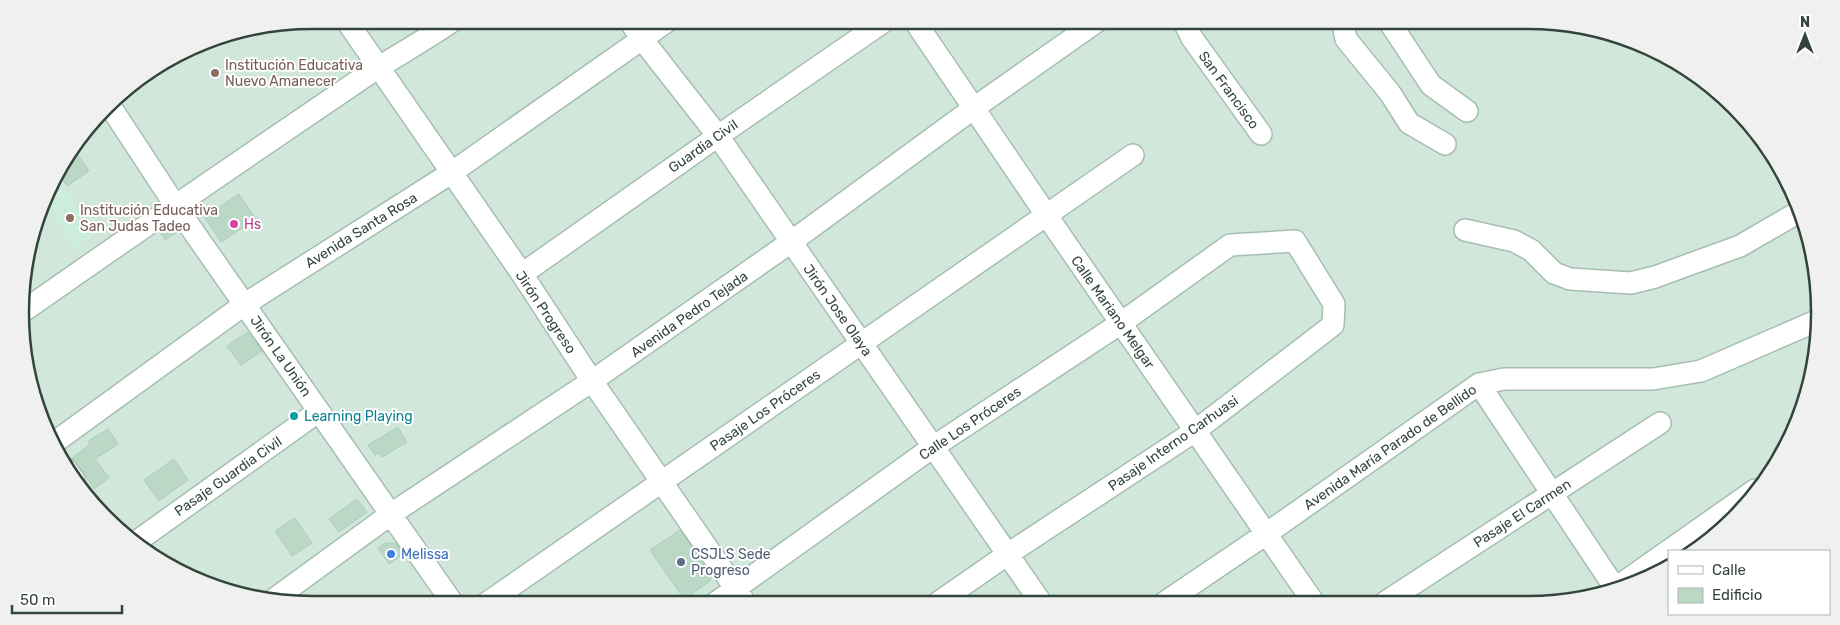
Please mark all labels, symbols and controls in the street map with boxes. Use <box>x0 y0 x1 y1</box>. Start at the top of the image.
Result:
north arrow <box>1780 10 1830 60</box>
text: N <box>1800 14 1810 31</box>
street label: San Francisco <box>1195 48 1262 132</box>
place label: Institución Educativa Nuevo Amanecer <box>225 57 363 90</box>
marker: Institución Educativa Nuevo Amanecer <box>209 67 221 79</box>
street label: Guardia Civil <box>665 116 741 177</box>
street label: Avenida Santa Rosa <box>302 189 421 272</box>
place label: Institución Educativa San Judas Tadeo <box>80 202 218 235</box>
marker: Institución Educativa San Judas Tadeo <box>64 212 76 224</box>
place label: Hs <box>244 216 261 233</box>
marker: Hs <box>228 218 240 230</box>
street label: Calle Mariano Melgar <box>1067 252 1158 373</box>
street label: Jirón Jose Olaya <box>800 261 876 360</box>
street label: Jirón Progreso <box>512 268 580 357</box>
street label: Avenida Pedro Tejada <box>627 268 751 361</box>
street label: Jirón La Unión <box>246 313 315 400</box>
street label: Pasaje Los Próceres <box>707 366 824 455</box>
street label: Avenida María Parado de Bellido <box>1301 381 1480 514</box>
street label: Calle Los Próceres <box>916 383 1025 464</box>
street label: Pasaje Interno Carhuasi <box>1105 392 1242 495</box>
place label: Learning Playing <box>304 408 413 425</box>
marker: Learning Playing <box>288 410 300 422</box>
street label: Pasaje Guardia Civil <box>171 433 285 520</box>
street label: Pasaje El Carmen <box>1470 476 1574 551</box>
place label: Melissa <box>401 546 449 563</box>
place label: CSJLS Sede Progreso <box>691 546 771 579</box>
marker: Melissa <box>385 548 397 560</box>
legend <box>1668 550 1830 615</box>
marker: CSJLS Sede Progreso <box>675 556 687 568</box>
text: Calle <box>1712 561 1746 579</box>
scale bar <box>12 582 122 614</box>
text: Edificio <box>1712 586 1762 604</box>
text: 50 m <box>20 591 55 609</box>

